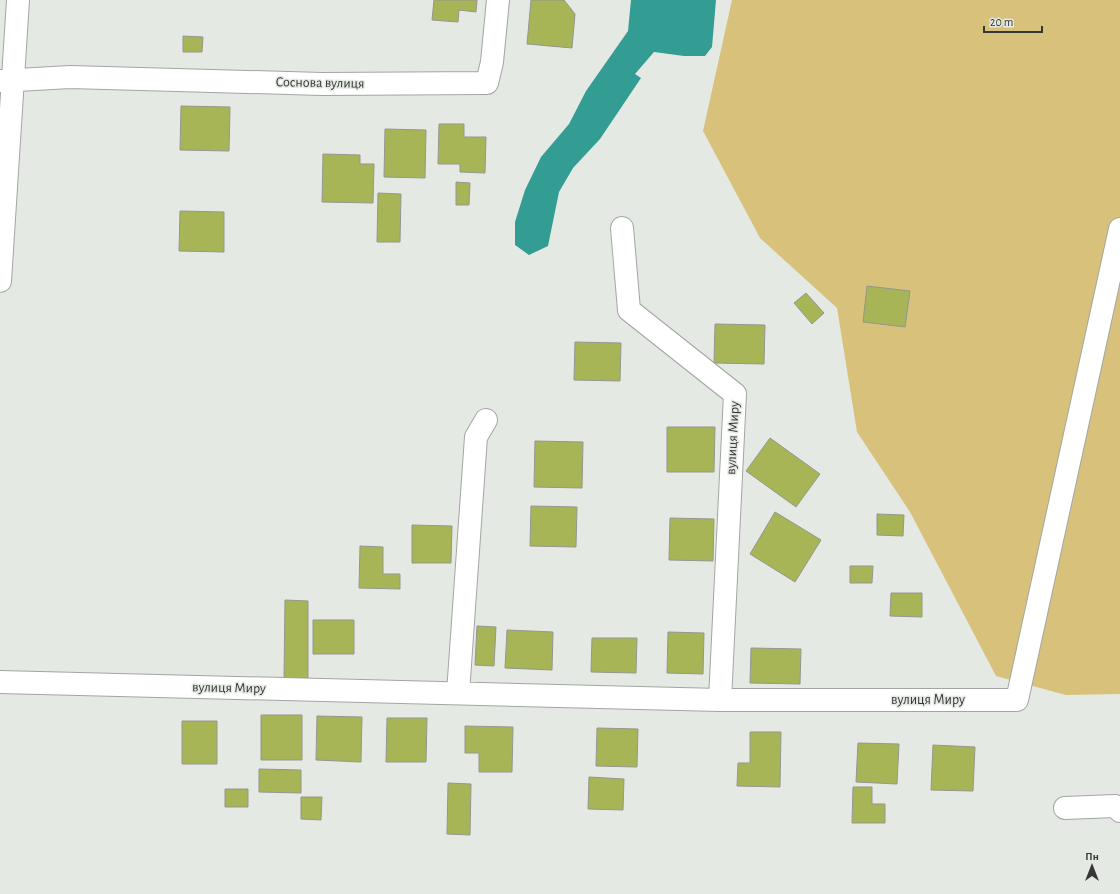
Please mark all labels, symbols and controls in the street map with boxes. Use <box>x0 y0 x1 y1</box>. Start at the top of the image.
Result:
scale bar <box>984 8 1042 34</box>
text: 20 m <box>990 16 1013 28</box>
street label: Соснова вулиця <box>275 75 365 91</box>
street label: вулиця Миру <box>724 401 742 475</box>
street label: вулиця Миру <box>192 680 266 696</box>
street label: вулиця Миру <box>891 693 965 707</box>
north arrow <box>1072 846 1112 886</box>
text: Пн <box>1085 851 1099 862</box>

